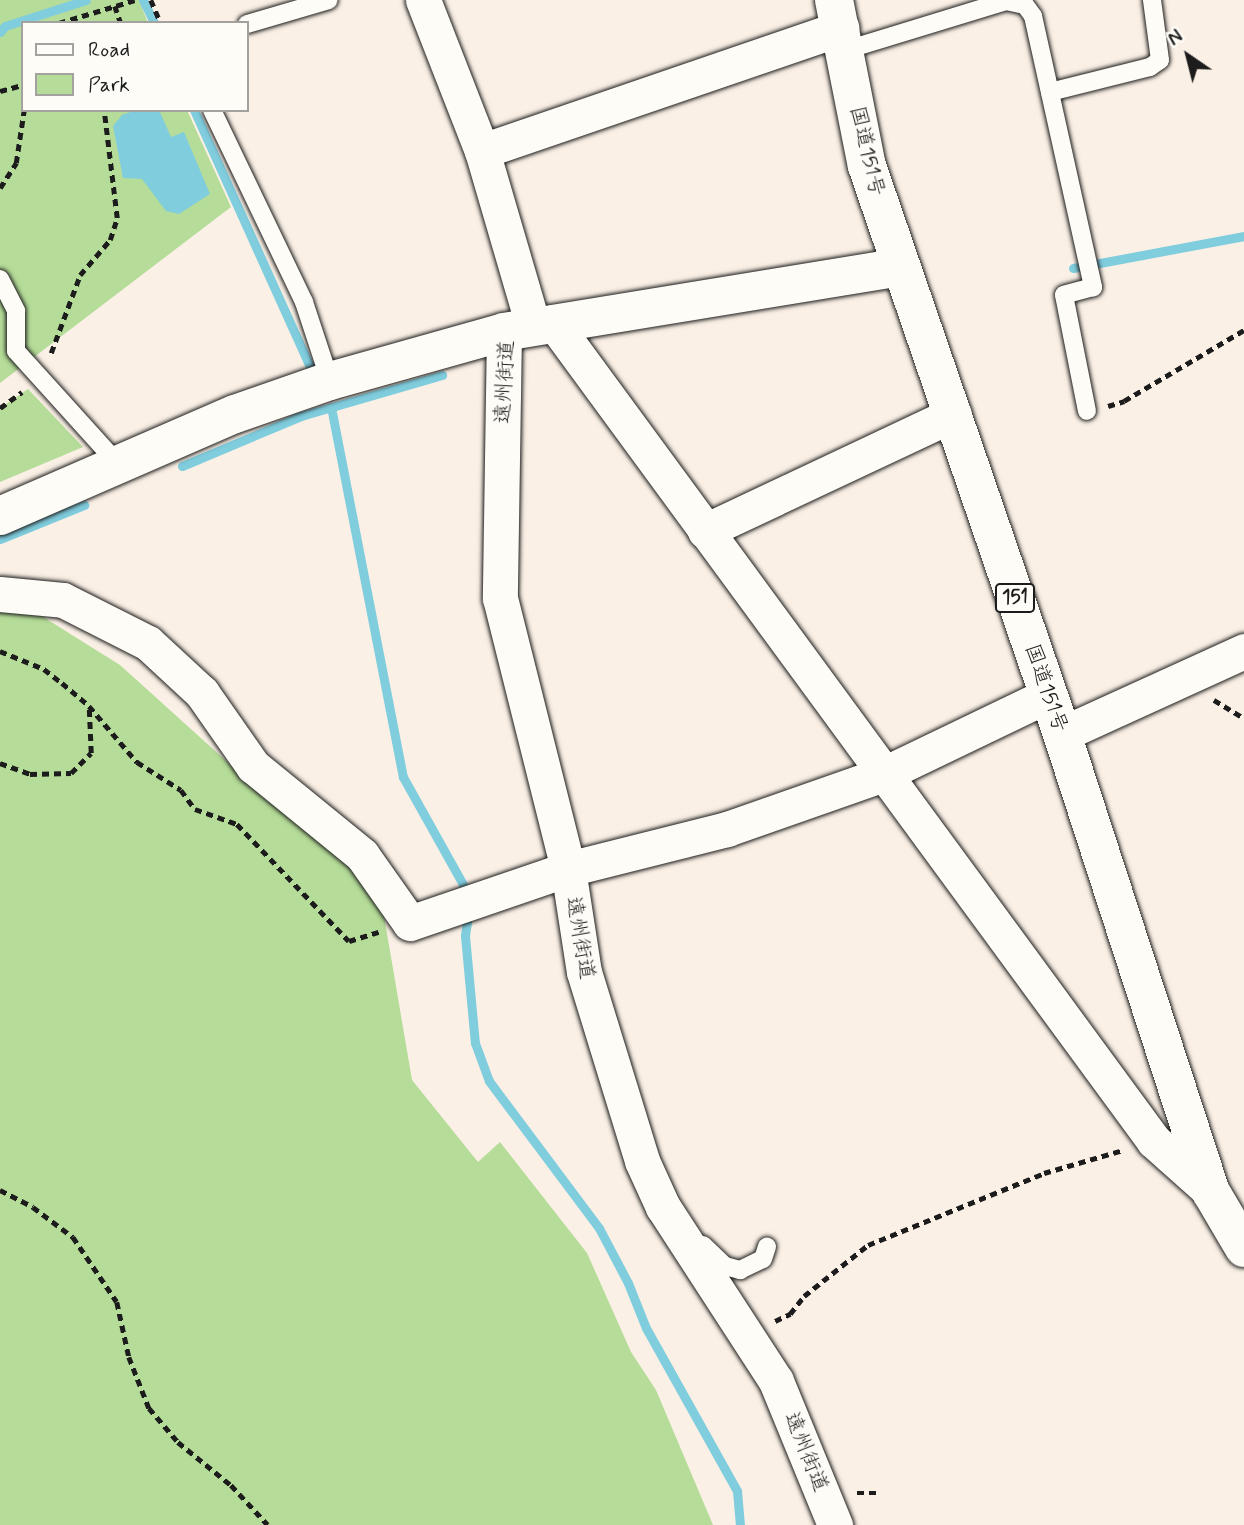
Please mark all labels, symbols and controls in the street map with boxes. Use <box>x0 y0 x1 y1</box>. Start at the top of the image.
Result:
legend <box>21 21 248 112</box>
north arrow <box>1153 21 1223 91</box>
text: N <box>1163 25 1188 52</box>
text: Road <box>88 36 130 64</box>
text: Park <box>88 71 130 99</box>
street label: 国道151号 <box>844 103 890 199</box>
street label: 遠州街道 <box>490 339 520 425</box>
road number: 151 <box>994 582 1036 614</box>
street label: 国道151号 <box>1019 641 1073 735</box>
street label: 遠州街道 <box>560 894 600 982</box>
street label: 遠州街道 <box>779 1408 833 1496</box>

